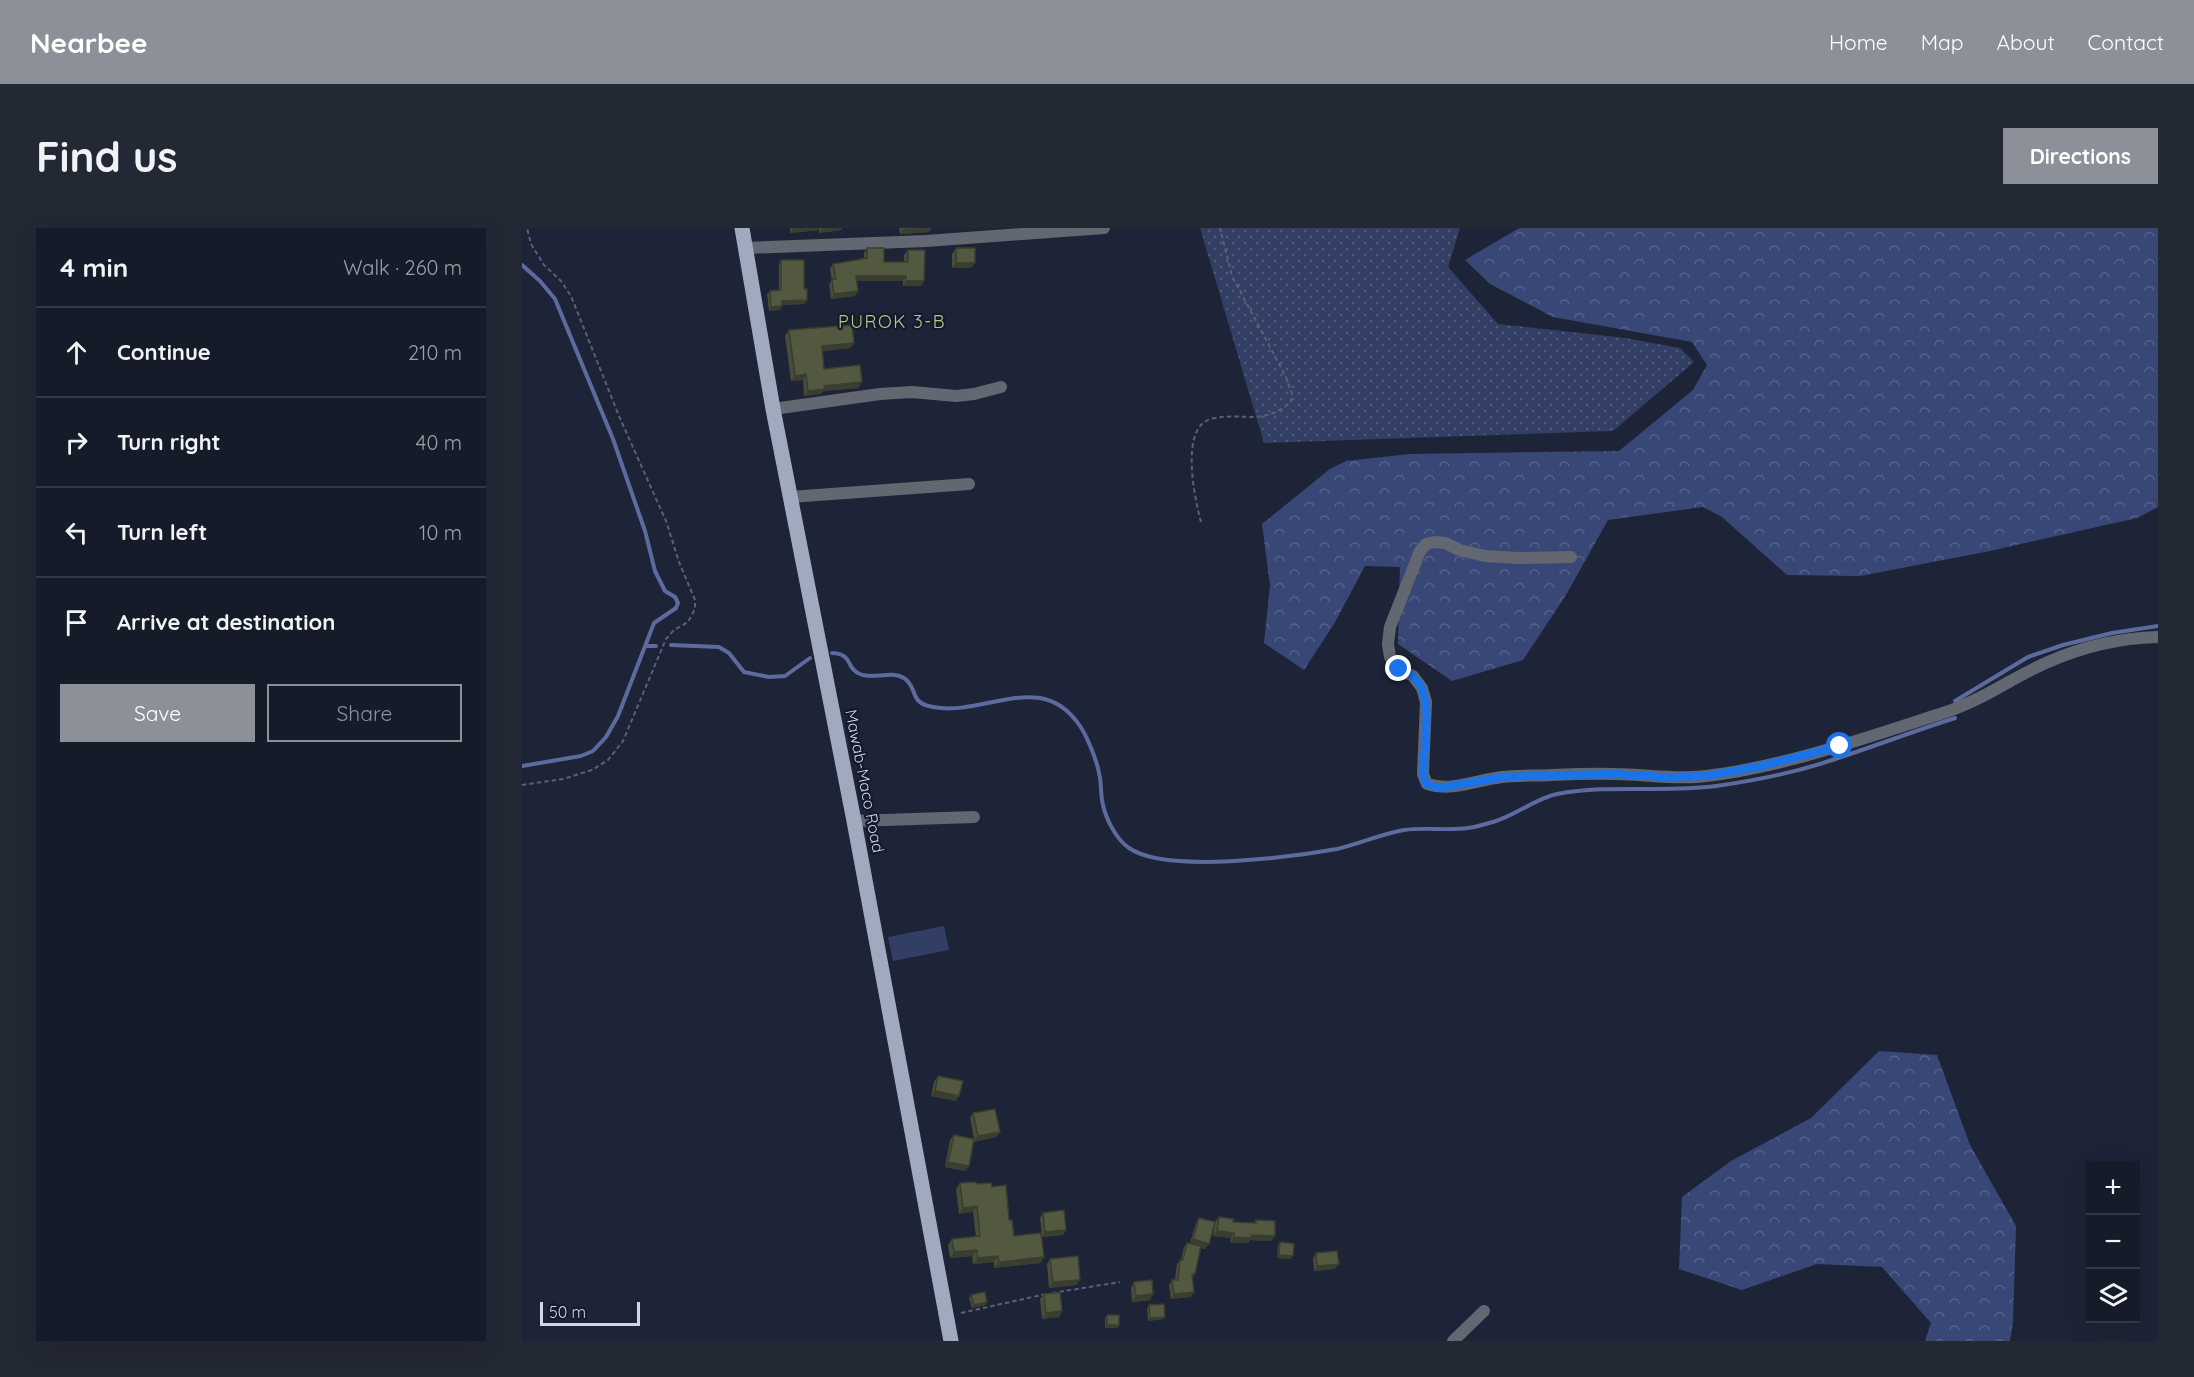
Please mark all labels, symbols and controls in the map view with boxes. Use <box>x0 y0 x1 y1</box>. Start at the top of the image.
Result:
text: Nearbee <box>30 25 148 60</box>
text: Home <box>1829 29 1888 55</box>
text: Map <box>1921 29 1964 55</box>
text: About <box>1997 29 2055 55</box>
text: Contact <box>2088 29 2164 55</box>
button: Directions <box>2003 128 2158 184</box>
text: Find us <box>36 130 178 183</box>
text: 4 min <box>60 251 128 284</box>
text: Walk · 260 m <box>343 255 462 280</box>
district label: PUROK 3-B <box>838 310 946 333</box>
icon: ahead <box>60 336 93 369</box>
text: Continue <box>117 338 211 366</box>
text: 210 m <box>408 340 462 365</box>
icon: right <box>60 426 93 459</box>
text: Turn right <box>117 428 221 456</box>
text: 40 m <box>416 430 462 455</box>
icon: left <box>60 516 93 549</box>
text: Turn left <box>117 518 207 546</box>
text: 10 m <box>419 520 462 545</box>
icon: arrive <box>60 606 93 639</box>
text: Arrive at destination <box>117 608 335 636</box>
route end <box>1385 655 1411 681</box>
button: Save <box>60 684 255 742</box>
button: Share <box>267 684 462 742</box>
street label: Mawab-Maco Road <box>841 708 889 854</box>
route start <box>1826 732 1852 758</box>
map controls <box>2086 1161 2140 1323</box>
button: + <box>2086 1161 2140 1215</box>
button: − <box>2086 1215 2140 1269</box>
button: layers <box>2086 1269 2140 1323</box>
scale bar <box>540 1299 640 1326</box>
text: 50 m <box>549 1302 586 1322</box>

